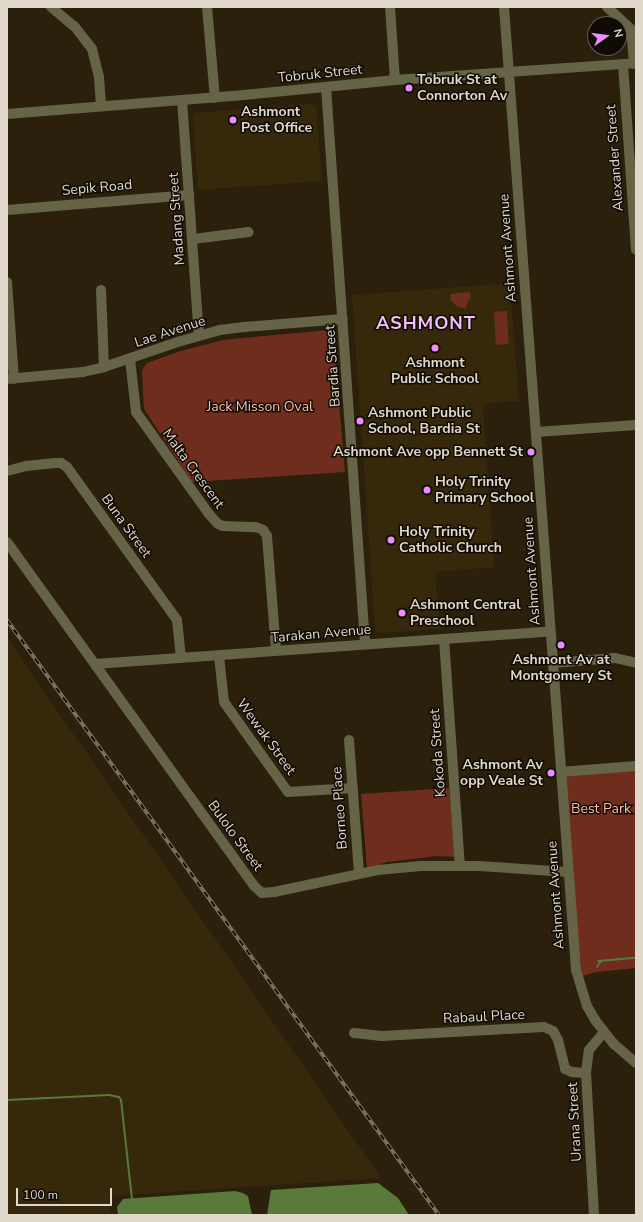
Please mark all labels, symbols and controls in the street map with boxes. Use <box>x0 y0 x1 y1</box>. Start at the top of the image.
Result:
north arrow <box>587 16 627 56</box>
text: N <box>610 27 626 39</box>
street label: Tobruk Street <box>277 61 363 87</box>
place label: Tobruk St at Connorton Av <box>417 72 507 104</box>
marker: Tobruk St at Connorton Av <box>404 83 414 93</box>
place label: Ashmont Post Office <box>241 104 312 136</box>
street label: Alexander Street <box>603 104 627 212</box>
marker: Ashmont Post Office <box>228 115 238 125</box>
street label: Madang Street <box>165 172 189 266</box>
street label: Sepik Road <box>61 177 133 199</box>
street label: Ashmont Avenue <box>496 193 520 303</box>
district label: ASHMONT <box>376 312 476 334</box>
street label: Lae Avenue <box>132 313 208 351</box>
street label: Bardia Street <box>322 324 344 408</box>
marker: Ashmont Public School <box>430 343 440 353</box>
place label: Ashmont Public School <box>391 355 479 388</box>
park label: Jack Misson Oval <box>207 399 313 415</box>
place label: Ashmont Public School, Bardia St <box>368 405 480 438</box>
marker: Ashmont Public School, Bardia St <box>355 416 365 426</box>
street label: Malta Crescent <box>158 426 228 512</box>
place label: Ashmont Ave opp Bennett St <box>333 444 523 460</box>
marker: Ashmont Ave opp Bennett St <box>526 447 536 457</box>
place label: Holy Trinity Primary School <box>435 474 534 506</box>
marker: Holy Trinity Primary School <box>422 485 432 495</box>
street label: Buna Street <box>97 491 155 561</box>
street label: Ashmont Avenue <box>520 516 544 626</box>
place label: Holy Trinity Catholic Church <box>399 524 502 556</box>
marker: Holy Trinity Catholic Church <box>386 535 396 545</box>
place label: Ashmont Central Preschool <box>410 597 521 630</box>
marker: Ashmont Central Preschool <box>397 608 407 618</box>
street label: Tarakan Avenue <box>270 621 372 647</box>
marker: Ashmont Av at Montgomery St <box>556 640 566 650</box>
place label: Ashmont Av at Montgomery St <box>510 652 612 684</box>
street label: Wewak Street <box>233 696 299 778</box>
street label: Kokoda Street <box>427 708 449 798</box>
place label: Ashmont Av opp Veale St <box>460 757 543 790</box>
street label: Borneo Place <box>329 766 351 850</box>
marker: Ashmont Av opp Veale St <box>546 768 556 778</box>
street label: Bulolo Street <box>204 798 266 874</box>
park label: Best Park <box>571 801 631 817</box>
street label: Ashmont Avenue <box>544 840 568 950</box>
street label: Rabaul Place <box>443 1006 525 1028</box>
street label: Urana Street <box>565 1082 585 1162</box>
scale bar <box>18 1180 114 1206</box>
text: 100 m <box>23 1187 58 1203</box>

